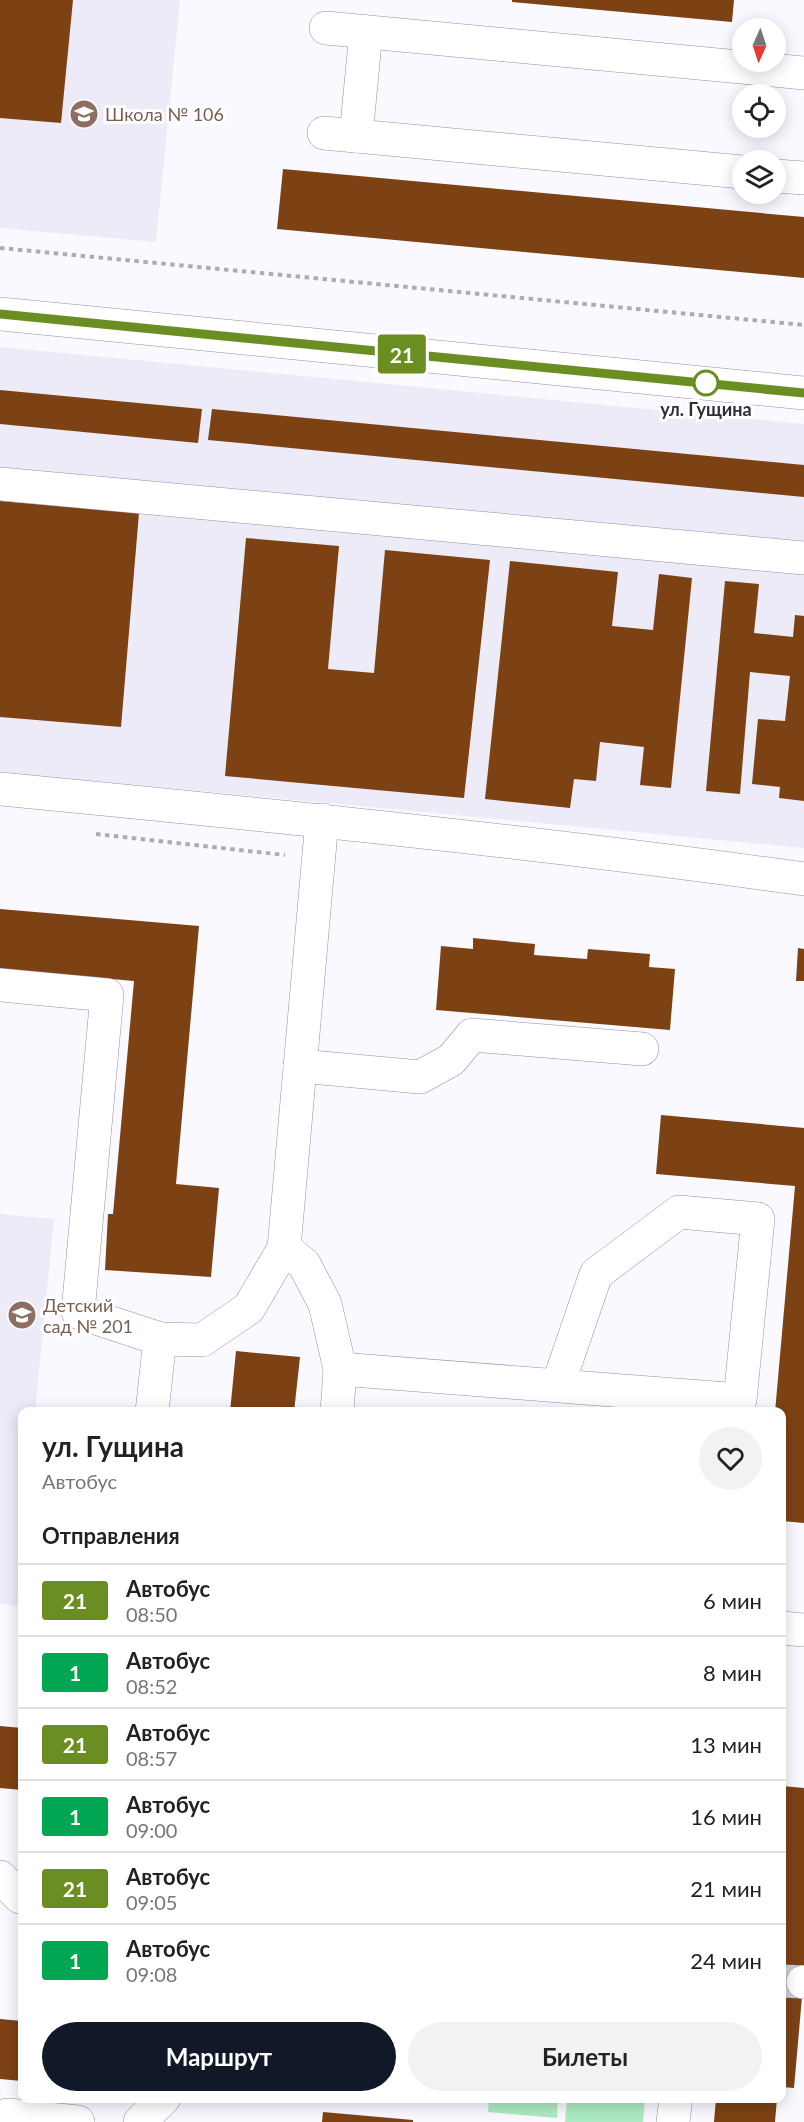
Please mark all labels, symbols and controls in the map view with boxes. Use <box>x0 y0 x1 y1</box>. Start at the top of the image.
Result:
north arrow <box>732 18 786 72</box>
map controls <box>732 18 786 204</box>
button: locate <box>732 84 786 138</box>
school or university icon: Школа № 106 <box>68 98 100 130</box>
place label: Школа № 106 <box>105 103 224 125</box>
button: layers <box>732 150 786 204</box>
line badge: 21 <box>375 334 429 374</box>
text: 21 <box>390 342 414 367</box>
marker: ул. Гущина <box>693 370 719 396</box>
place label: ул. Гущина <box>660 398 752 420</box>
place label: Детский сад № 201 <box>43 1294 133 1337</box>
school or university icon: Детский сад № 201 <box>6 1299 38 1331</box>
button: heart <box>699 1427 762 1490</box>
text: ул. Гущина <box>42 1429 184 1463</box>
text: Автобус <box>42 1469 117 1493</box>
text: Отправления <box>42 1522 180 1549</box>
text: Автобус <box>126 1575 210 1602</box>
text: 6 мин <box>703 1587 762 1614</box>
text: 21 <box>63 1588 87 1613</box>
text: 08:50 <box>126 1602 177 1626</box>
text: Автобус <box>126 1647 210 1674</box>
text: 8 мин <box>703 1659 762 1686</box>
text: 1 <box>69 1660 81 1685</box>
text: 08:52 <box>126 1674 177 1698</box>
text: Автобус <box>126 1719 210 1746</box>
text: 13 мин <box>690 1731 762 1758</box>
text: 21 <box>63 1732 87 1757</box>
text: 08:57 <box>126 1746 177 1770</box>
text: Автобус <box>126 1791 210 1818</box>
text: 16 мин <box>690 1803 762 1830</box>
text: 1 <box>69 1804 81 1829</box>
text: 09:00 <box>126 1818 177 1842</box>
text: Автобус <box>126 1863 210 1890</box>
text: 21 мин <box>690 1875 762 1902</box>
text: 21 <box>63 1876 87 1901</box>
text: 09:05 <box>126 1890 177 1914</box>
text: Автобус <box>126 1935 210 1962</box>
text: 24 мин <box>690 1947 762 1974</box>
text: 1 <box>69 1948 81 1973</box>
text: 09:08 <box>126 1962 177 1986</box>
button: Маршрут <box>42 2022 396 2091</box>
button: Билеты <box>408 2022 762 2091</box>

